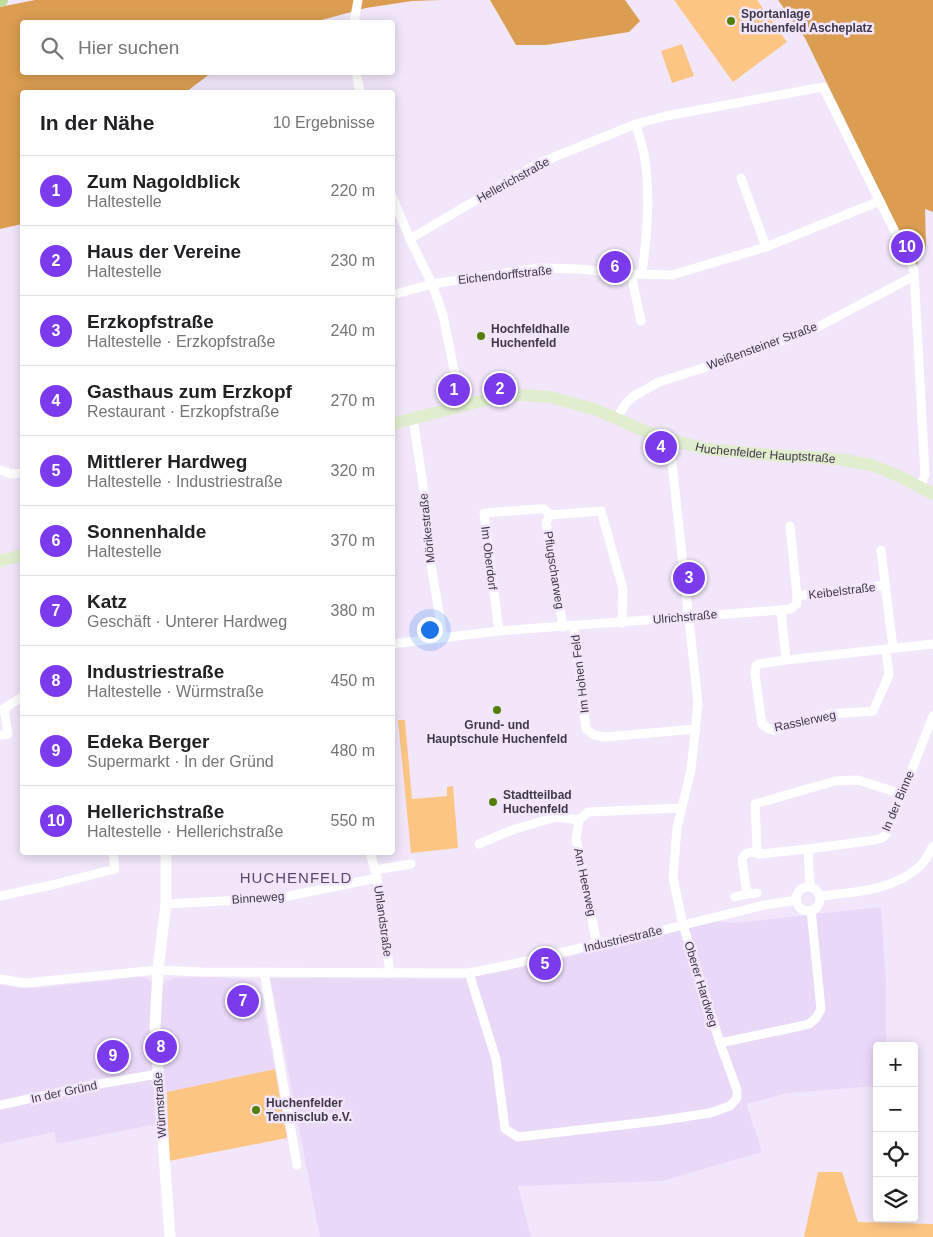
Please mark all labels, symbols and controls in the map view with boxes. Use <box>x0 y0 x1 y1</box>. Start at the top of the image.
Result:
place label: Sportanlage Huchenfeld Ascheplatz <box>741 7 873 35</box>
marker: Sportanlage Huchenfeld Ascheplatz <box>725 15 737 27</box>
search box <box>20 20 395 75</box>
icon: search <box>38 34 66 62</box>
text: Hier suchen <box>78 37 179 58</box>
text: In der Nähe <box>40 111 154 134</box>
text: 10 Ergebnisse <box>273 114 375 131</box>
street label: Hellerichstraße <box>474 154 552 206</box>
text: Zum Nagoldblick <box>87 171 240 192</box>
text: 1 <box>52 182 60 199</box>
text: 220 m <box>331 182 375 199</box>
text: Haltestelle <box>87 193 162 210</box>
pin: 10 <box>891 228 923 266</box>
text: Haus der Vereine <box>87 241 241 262</box>
pin: 6 <box>599 248 631 286</box>
text: 2 <box>52 252 60 269</box>
text: 230 m <box>331 252 375 269</box>
text: Haltestelle <box>87 263 162 280</box>
street label: Eichendorffstraße <box>457 263 553 287</box>
text: Erzkopfstraße <box>87 311 214 332</box>
street label: Weißensteiner Straße <box>705 319 819 373</box>
text: 3 <box>52 322 60 339</box>
text: 240 m <box>331 322 375 339</box>
place label: Hochfeldhalle Huchenfeld <box>491 322 570 350</box>
marker: Hochfeldhalle Huchenfeld <box>475 330 487 342</box>
text: Haltestelle · Erzkopfstraße <box>87 333 276 350</box>
pin: 2 <box>484 370 516 408</box>
pin: 1 <box>438 371 470 409</box>
text: Gasthaus zum Erzkopf <box>87 381 292 402</box>
text: 4 <box>52 392 60 409</box>
text: 270 m <box>331 392 375 409</box>
text: Restaurant · Erzkopfstraße <box>87 403 279 420</box>
pin: 4 <box>645 428 677 466</box>
street label: Huchenfelder Hauptstraße <box>694 440 837 466</box>
text: Mittlerer Hardweg <box>87 451 247 472</box>
text: 5 <box>52 462 60 479</box>
text: 320 m <box>331 462 375 479</box>
text: Haltestelle · Industriestraße <box>87 473 283 490</box>
street label: Mörikestraße <box>416 492 438 564</box>
text: Sonnenhalde <box>87 521 206 542</box>
street label: Im Oberdorf <box>478 525 500 591</box>
street label: Pflugscharweg <box>541 530 567 610</box>
text: 6 <box>52 532 60 549</box>
text: 370 m <box>331 532 375 549</box>
text: Haltestelle <box>87 543 162 560</box>
pin: 3 <box>673 559 705 597</box>
street label: Keibelstraße <box>808 580 877 602</box>
text: Katz <box>87 591 127 612</box>
text: 7 <box>52 602 60 619</box>
text: 380 m <box>331 602 375 619</box>
street label: Ulrichstraße <box>652 607 718 627</box>
text: Geschäft · Unterer Hardweg <box>87 613 287 630</box>
your location <box>417 617 443 643</box>
street label: Im Hohen Feld <box>568 634 592 714</box>
text: Industriestraße <box>87 661 224 682</box>
text: 8 <box>52 672 60 689</box>
text: 450 m <box>331 672 375 689</box>
text: Haltestelle · Würmstraße <box>87 683 264 700</box>
marker: Grund- und Hauptschule Huchenfeld <box>491 704 503 716</box>
street label: Rasslerweg <box>773 708 837 734</box>
place label: Grund- und Hauptschule Huchenfeld <box>427 718 567 746</box>
text: Edeka Berger <box>87 731 210 752</box>
text: 9 <box>52 742 60 759</box>
text: 480 m <box>331 742 375 759</box>
text: Supermarkt · In der Gründ <box>87 753 274 770</box>
street label: In der Binne <box>879 768 917 834</box>
place label: Stadtteilbad Huchenfeld <box>503 788 572 816</box>
marker: Stadtteilbad Huchenfeld <box>487 796 499 808</box>
text: Hellerichstraße <box>87 801 224 822</box>
text: 10 <box>47 812 65 829</box>
text: 550 m <box>331 812 375 829</box>
text: Haltestelle · Hellerichstraße <box>87 823 284 840</box>
street label: Am Heerweg <box>571 847 599 917</box>
district label: HUCHENFELD <box>240 869 352 886</box>
street label: Uhlandstraße <box>371 884 395 958</box>
street label: Binneweg <box>231 889 285 907</box>
street label: Industriestraße <box>582 923 664 955</box>
street label: Oberer Hardweg <box>681 940 721 1028</box>
pin: 5 <box>529 945 561 983</box>
pin: 7 <box>227 982 259 1020</box>
pin: 8 <box>145 1028 177 1066</box>
pin: 9 <box>97 1037 129 1075</box>
map controls <box>873 1042 918 1222</box>
button: + <box>873 1042 918 1087</box>
street label: Würmstraße <box>151 1071 169 1138</box>
street label: In der Gründ <box>30 1078 98 1106</box>
button: − <box>873 1087 918 1132</box>
place label: Huchenfelder Tennisclub e.V. <box>266 1096 352 1124</box>
marker: Huchenfelder Tennisclub e.V. <box>250 1104 262 1116</box>
button: locate <box>873 1132 918 1177</box>
button: layers <box>873 1177 918 1222</box>

